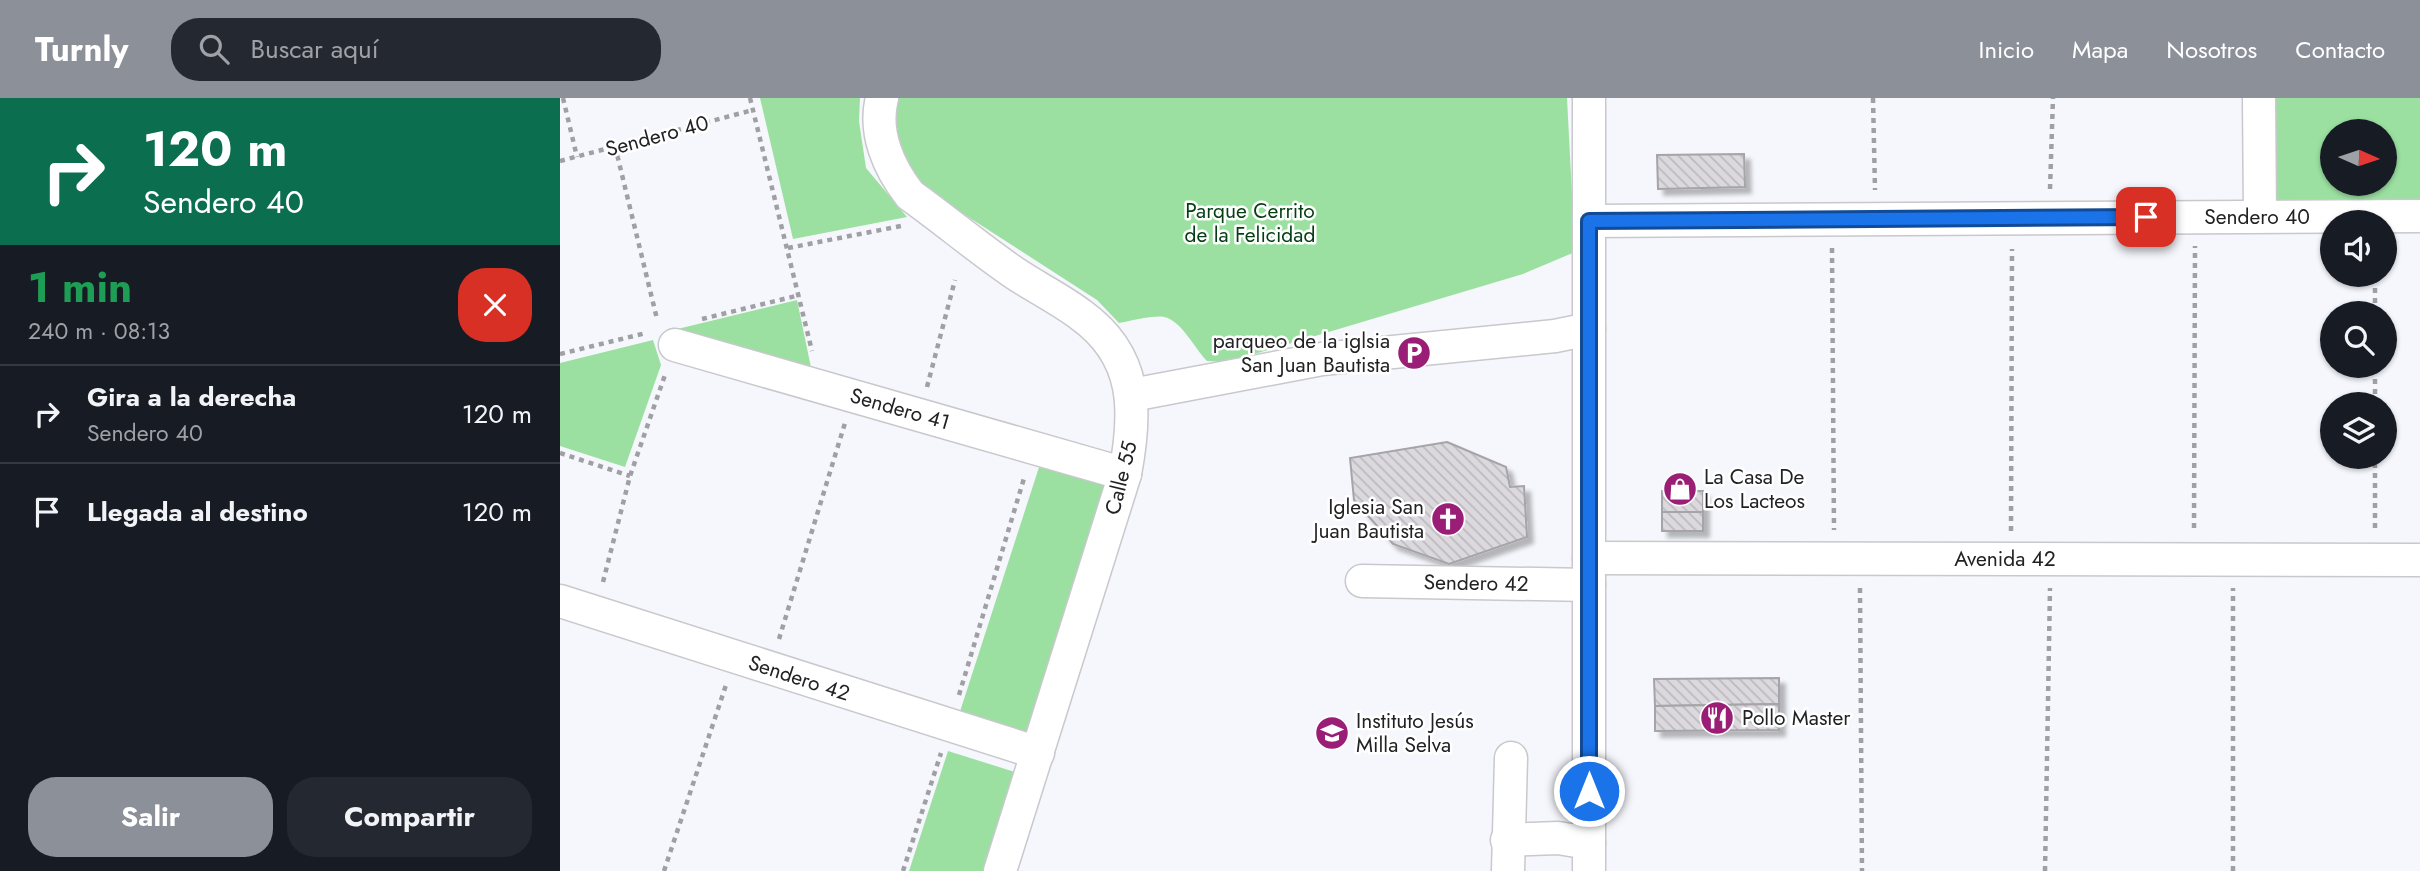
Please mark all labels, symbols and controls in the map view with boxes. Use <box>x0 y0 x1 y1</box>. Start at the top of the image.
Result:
search box <box>171 18 661 81</box>
text: Turnly <box>35 26 129 73</box>
icon: search <box>195 30 233 68</box>
text: Buscar aquí <box>251 30 379 68</box>
text: Inicio <box>1979 32 2034 67</box>
text: Mapa <box>2072 32 2128 67</box>
text: Nosotros <box>2166 32 2257 67</box>
text: Contacto <box>2295 32 2385 67</box>
street label: Sendero 40 <box>602 108 712 164</box>
text: 120 m <box>143 114 287 184</box>
north arrow <box>2320 119 2398 196</box>
map controls <box>2320 119 2397 469</box>
icon: right <box>28 126 119 217</box>
text: Sendero 40 <box>143 179 304 225</box>
pin <box>2116 187 2176 247</box>
park label: Parque Cerrito de la Felicidad <box>1185 196 1315 250</box>
icon: arrive <box>2127 198 2165 236</box>
street label: Sendero 40 <box>2204 202 2310 232</box>
button: sound <box>2320 210 2397 287</box>
text: 1 min <box>28 257 132 318</box>
button: close <box>458 268 532 342</box>
button: search <box>2320 301 2397 378</box>
text: 240 m · 08:13 <box>28 314 170 348</box>
place label: parqueo de la iglsia San Juan Bautista <box>1213 326 1390 380</box>
parking icon: parqueo de la iglsia San Juan Bautista <box>1395 334 1433 372</box>
text: Gira a la derecha <box>87 378 296 416</box>
street label: Sendero 41 <box>847 380 953 438</box>
button: layers <box>2320 392 2397 469</box>
icon: right <box>28 395 66 433</box>
text: 120 m <box>462 395 532 433</box>
text: Sendero 40 <box>87 416 203 450</box>
street label: Calle 55 <box>1097 438 1145 518</box>
place label: La Casa De Los Lacteos <box>1704 462 1805 516</box>
shop icon: La Casa De Los Lacteos <box>1661 470 1699 508</box>
place label: Iglesia San Juan Bautista <box>1311 492 1424 546</box>
icon: arrive <box>28 493 66 531</box>
text: Llegada al destino <box>87 493 308 531</box>
text: 120 m <box>462 493 532 531</box>
church icon: Iglesia San Juan Bautista <box>1429 500 1467 538</box>
street label: Avenida 42 <box>1954 544 2056 574</box>
street label: Sendero 42 <box>1423 567 1529 599</box>
street label: Sendero 42 <box>744 648 854 708</box>
restaurant icon: Pollo Master <box>1698 699 1736 737</box>
place label: Pollo Master <box>1742 703 1851 733</box>
place label: Instituto Jesús Milla Selva <box>1356 706 1474 760</box>
school or university icon: Instituto Jesús Milla Selva <box>1313 714 1351 752</box>
position arrow <box>1552 754 1626 828</box>
button: Salir <box>28 777 273 857</box>
button: Compartir <box>287 777 532 857</box>

